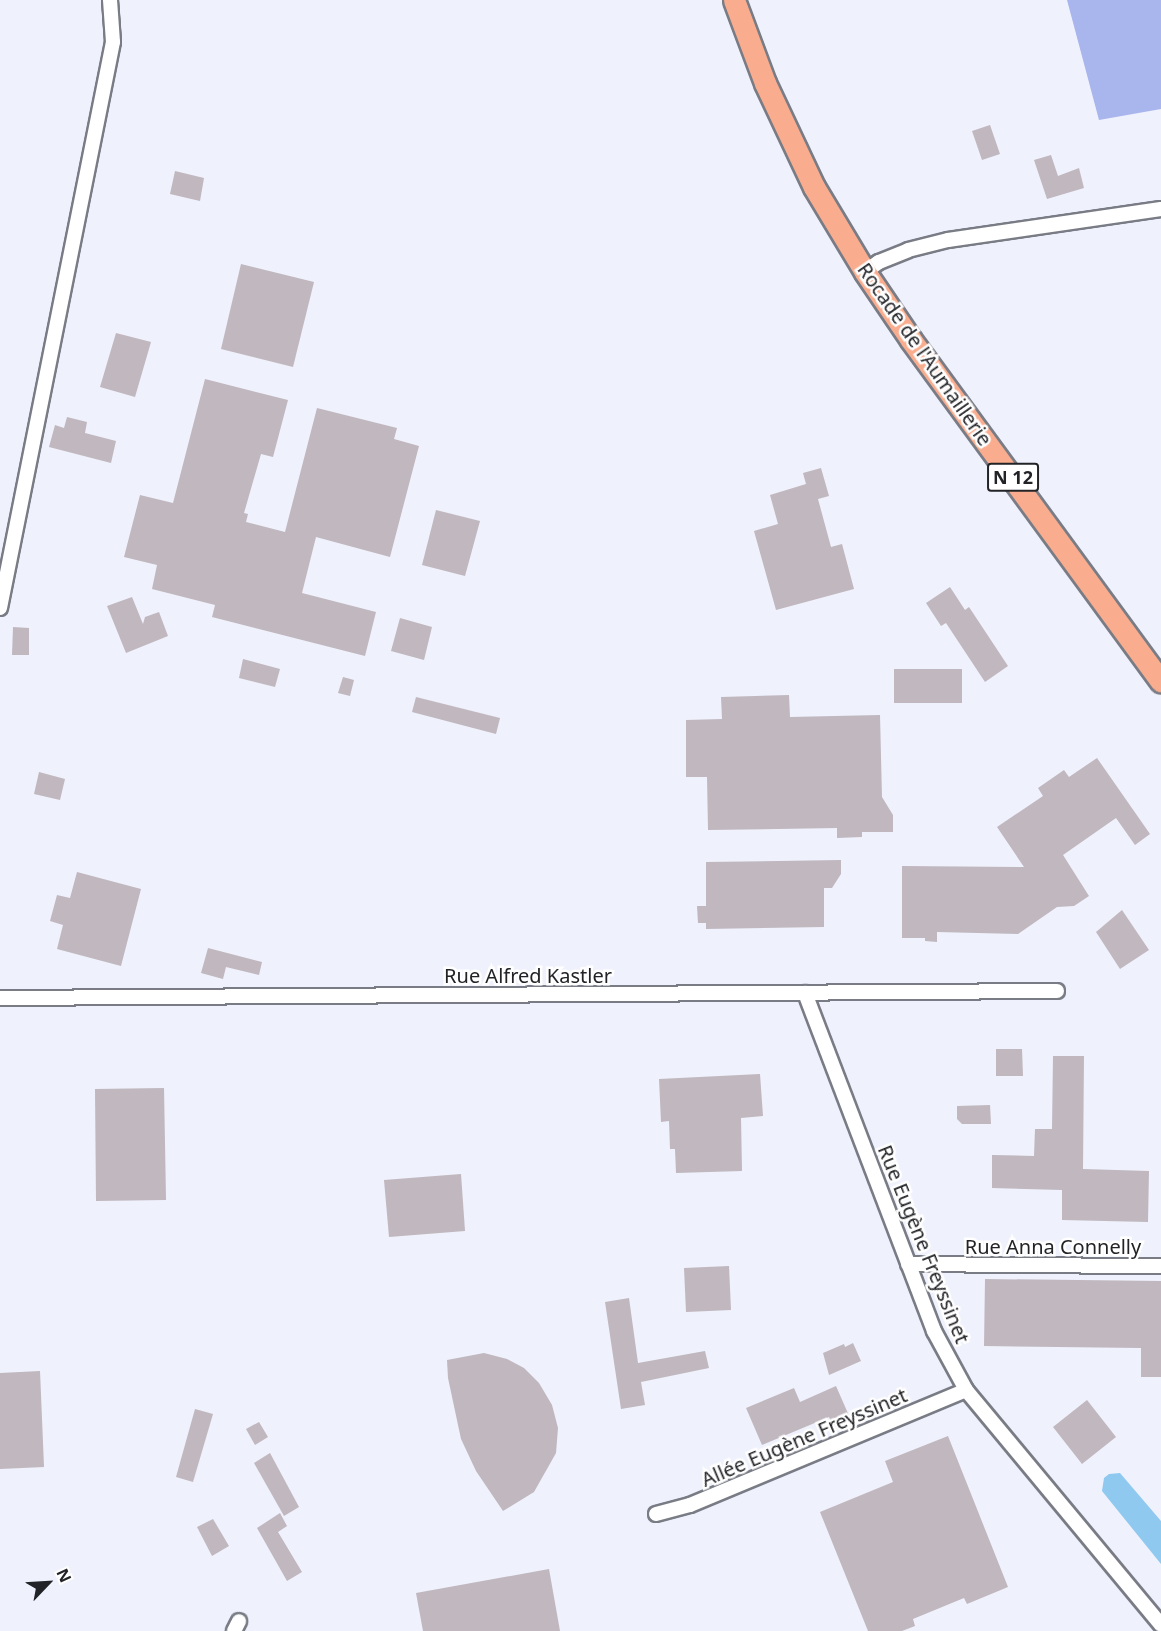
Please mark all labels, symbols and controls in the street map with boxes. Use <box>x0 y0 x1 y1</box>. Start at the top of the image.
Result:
street label: Rocade de l'Aumaillerie <box>853 258 997 450</box>
road number: N 12 <box>986 462 1040 492</box>
street label: Rue Alfred Kastler <box>444 963 612 987</box>
street label: Rue Eugène Freyssinet <box>873 1141 975 1347</box>
street label: Rue Anna Connelly <box>965 1234 1141 1258</box>
street label: Allée Eugène Freyssinet <box>697 1383 911 1491</box>
north arrow <box>18 1553 78 1613</box>
text: N <box>52 1565 77 1586</box>

